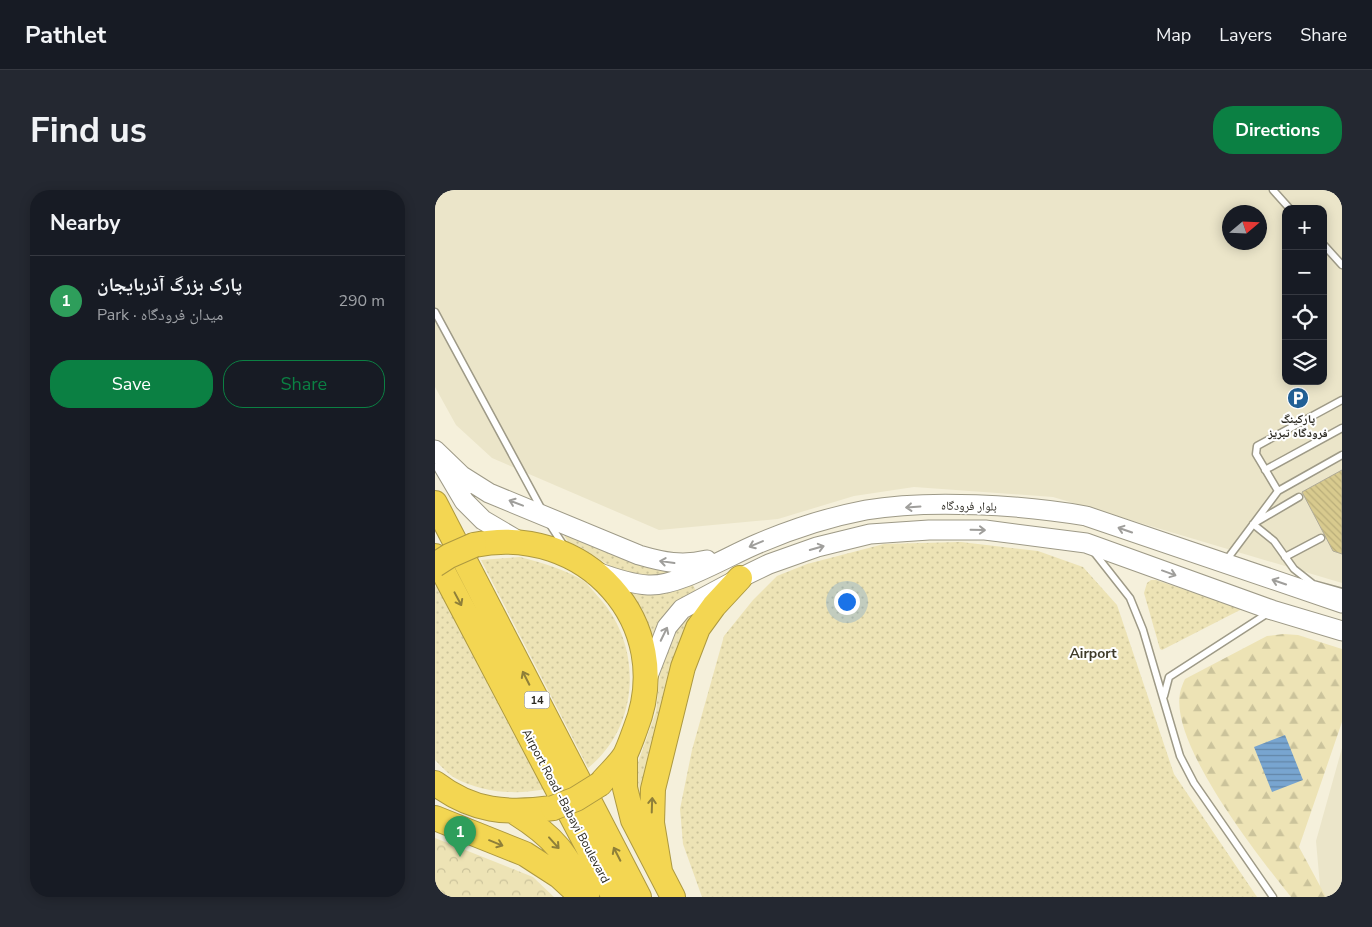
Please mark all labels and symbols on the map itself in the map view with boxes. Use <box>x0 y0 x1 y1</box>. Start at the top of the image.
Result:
north arrow <box>1222 205 1267 250</box>
parking icon: پارکینگ فرودگاه تبریز <box>1286 386 1310 410</box>
place label: پارکینگ فرودگاه تبریز <box>1267 411 1328 441</box>
one-way arrow <box>509 498 524 508</box>
street label: بلوار فرودگاه <box>941 498 997 514</box>
one-way arrow <box>906 502 922 511</box>
one-way arrow <box>1118 524 1134 534</box>
one-way arrow <box>970 526 986 535</box>
one-way arrow <box>749 541 764 550</box>
one-way arrow <box>809 542 825 552</box>
one-way arrow <box>659 557 675 567</box>
one-way arrow <box>1161 569 1177 578</box>
one-way arrow <box>1272 577 1288 586</box>
your location <box>834 589 860 615</box>
one-way arrow <box>454 591 463 606</box>
one-way arrow <box>659 627 669 642</box>
district label: Airport <box>1069 644 1117 663</box>
one-way arrow <box>521 671 531 686</box>
road number: 14 <box>525 692 549 708</box>
street label: Airport Road -Babayi Boulevard <box>519 726 613 886</box>
one-way arrow <box>648 797 657 813</box>
pin: 1 <box>444 816 476 857</box>
one-way arrow <box>549 836 560 849</box>
one-way arrow <box>488 838 503 848</box>
one-way arrow <box>612 847 621 862</box>

